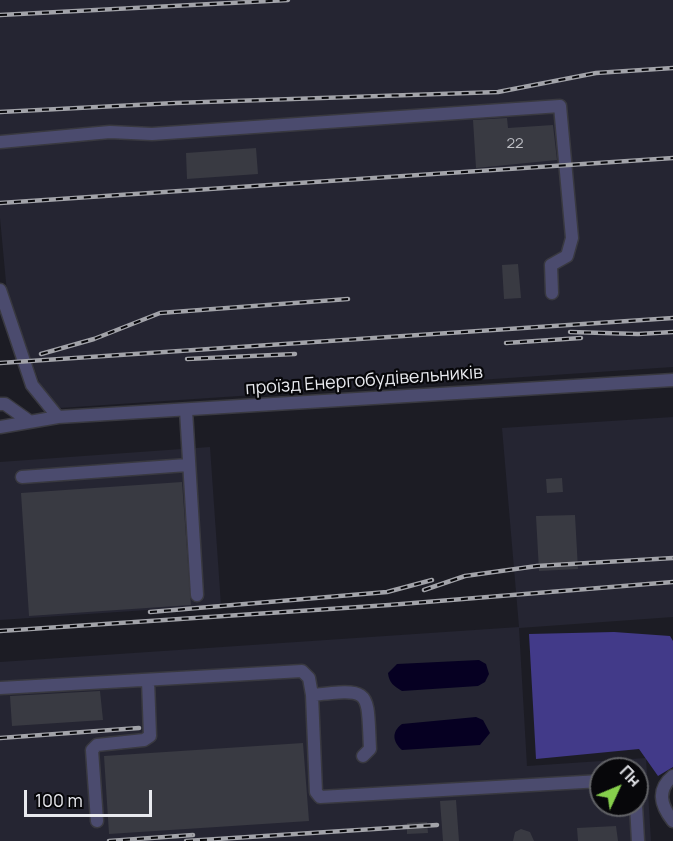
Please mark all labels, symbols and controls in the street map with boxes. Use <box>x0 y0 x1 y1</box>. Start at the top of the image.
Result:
house number: 22 <box>506 135 524 153</box>
street label: проїзд Енергобудівельників <box>245 362 483 400</box>
north arrow <box>589 757 649 817</box>
text: Пн <box>615 760 646 791</box>
scale bar <box>27 778 154 816</box>
text: 100 m <box>35 788 83 812</box>

